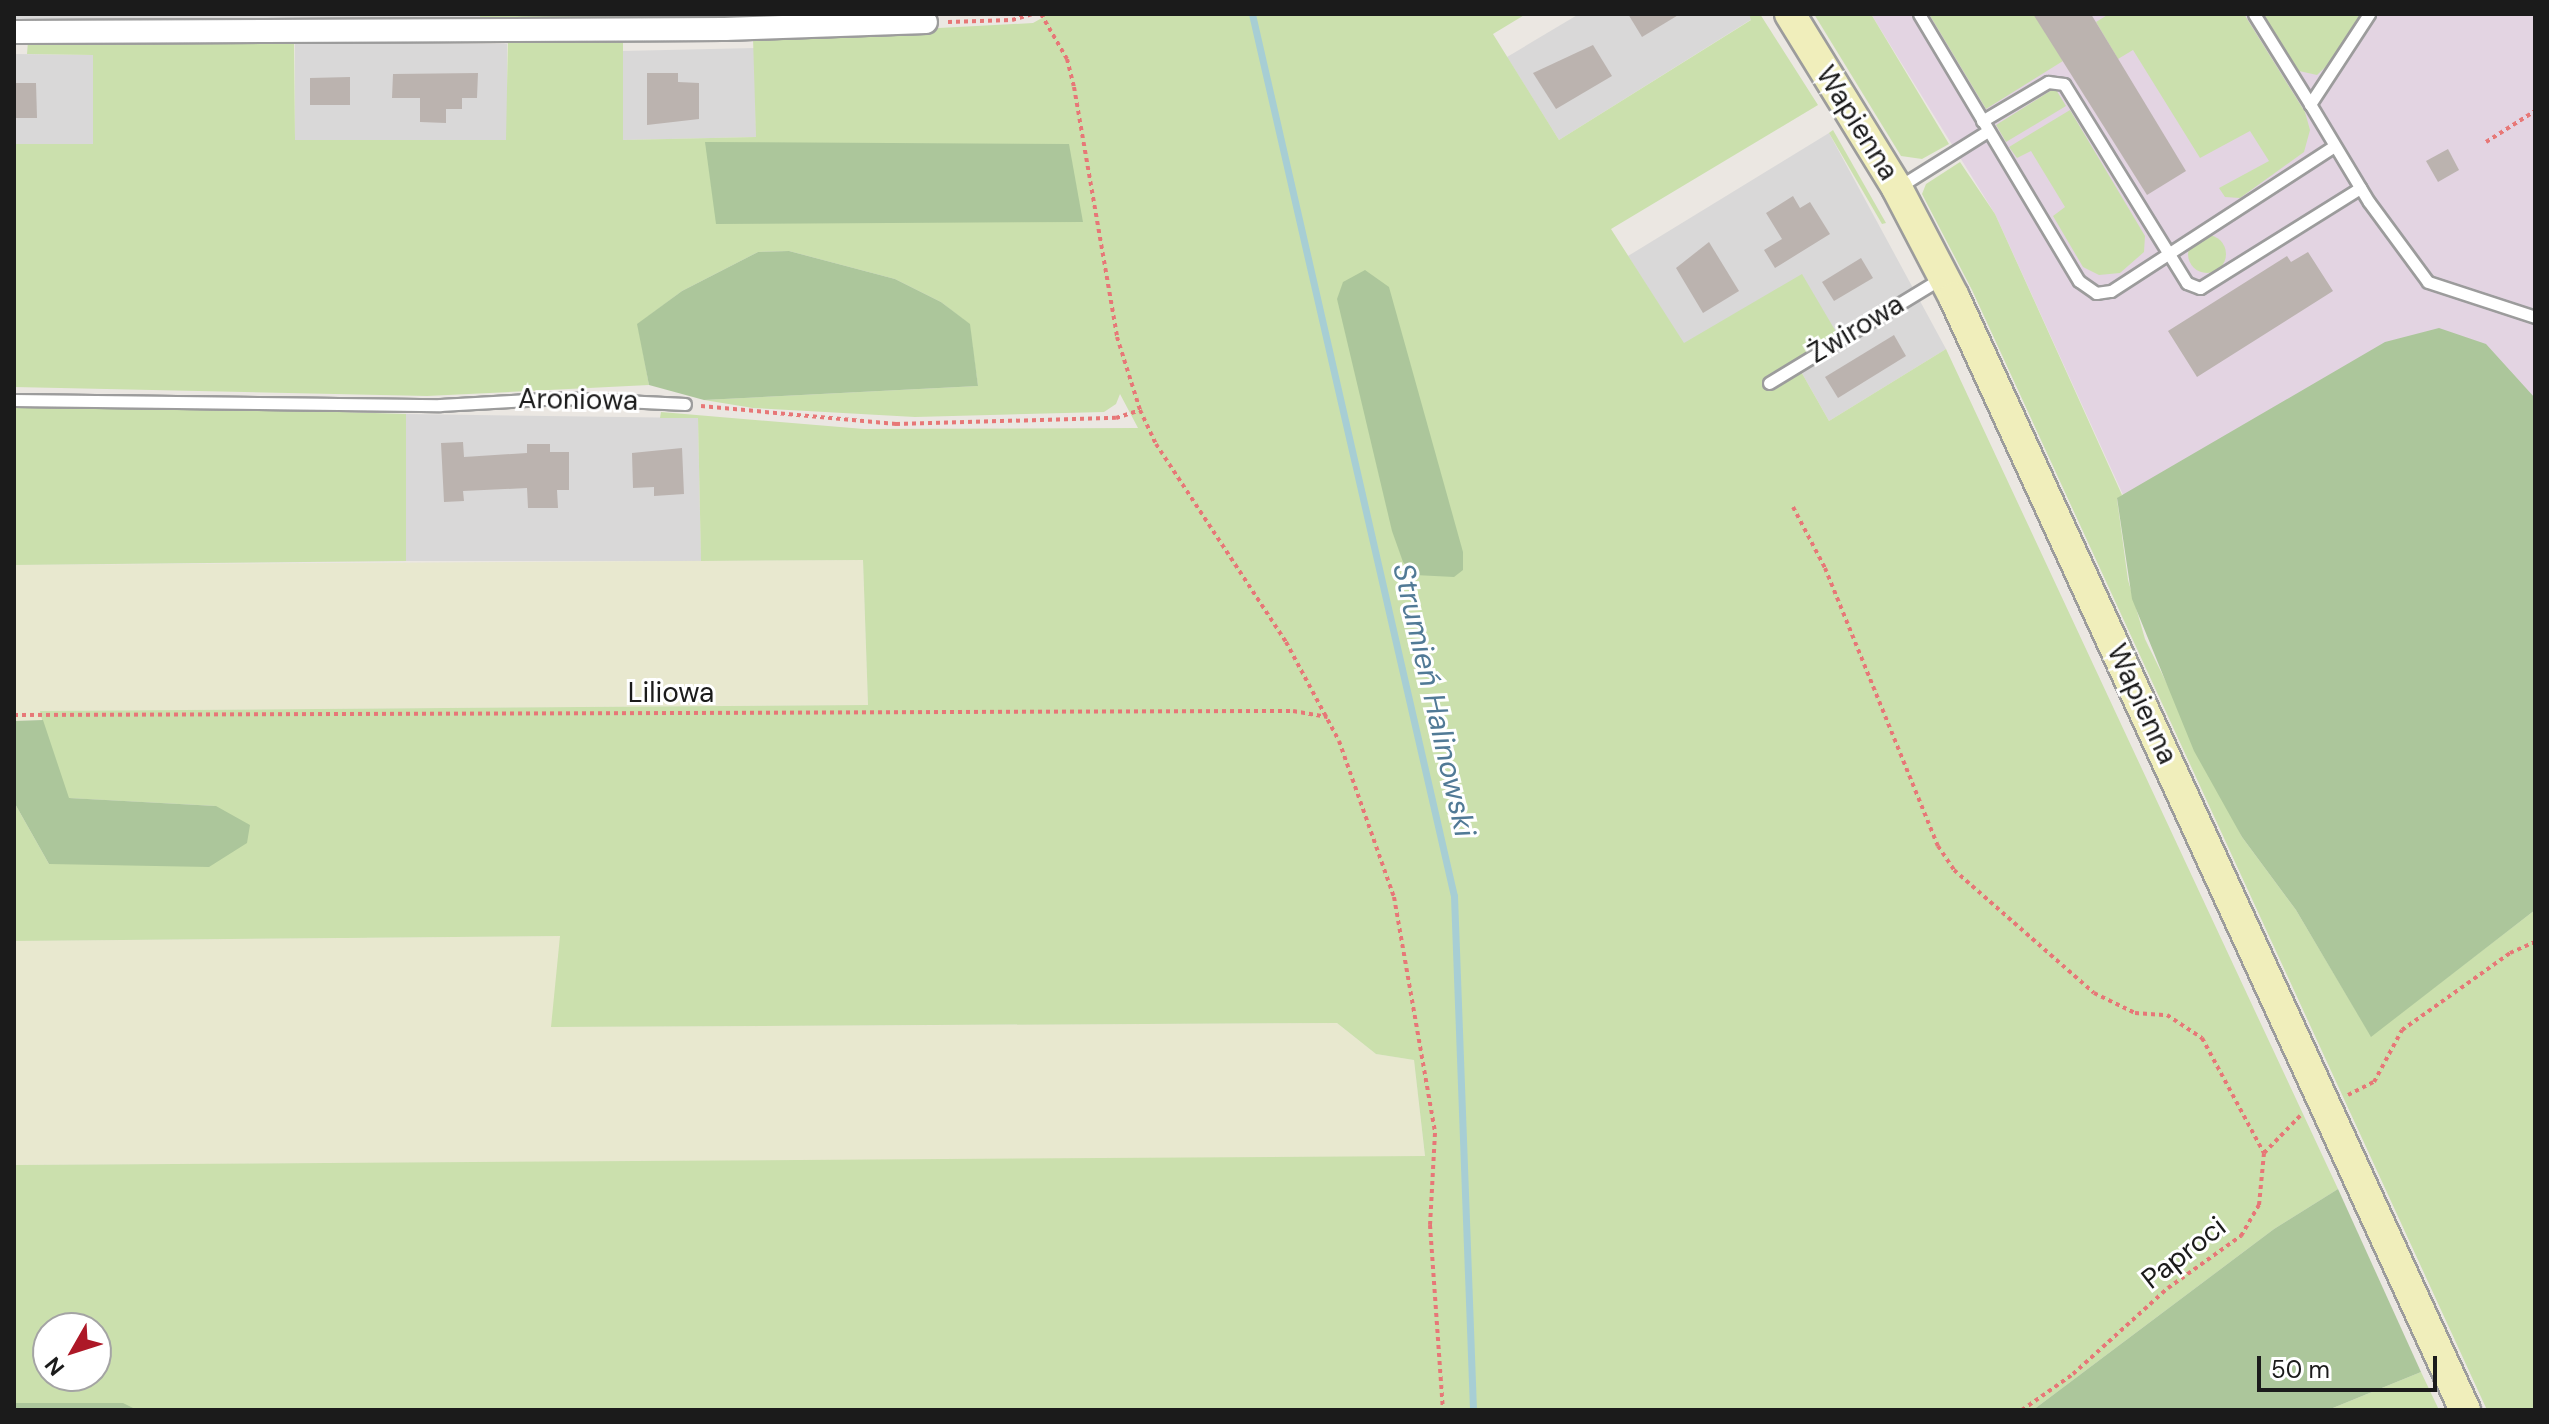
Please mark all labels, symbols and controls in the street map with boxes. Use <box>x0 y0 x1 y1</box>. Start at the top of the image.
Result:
street label: Wapienna <box>1809 60 1905 186</box>
street label: Żwirowa <box>1802 288 1910 370</box>
street label: Aroniowa <box>518 382 638 418</box>
water label: Strumień Halinowski <box>1385 560 1483 840</box>
street label: Wapienna <box>2100 639 2184 769</box>
street label: Liliowa <box>628 676 714 710</box>
street label: Paproci <box>2135 1210 2233 1296</box>
north arrow <box>32 1312 112 1392</box>
scale bar <box>2261 1340 2441 1390</box>
text: N <box>38 1351 71 1382</box>
text: 50 m <box>2271 1354 2330 1385</box>

